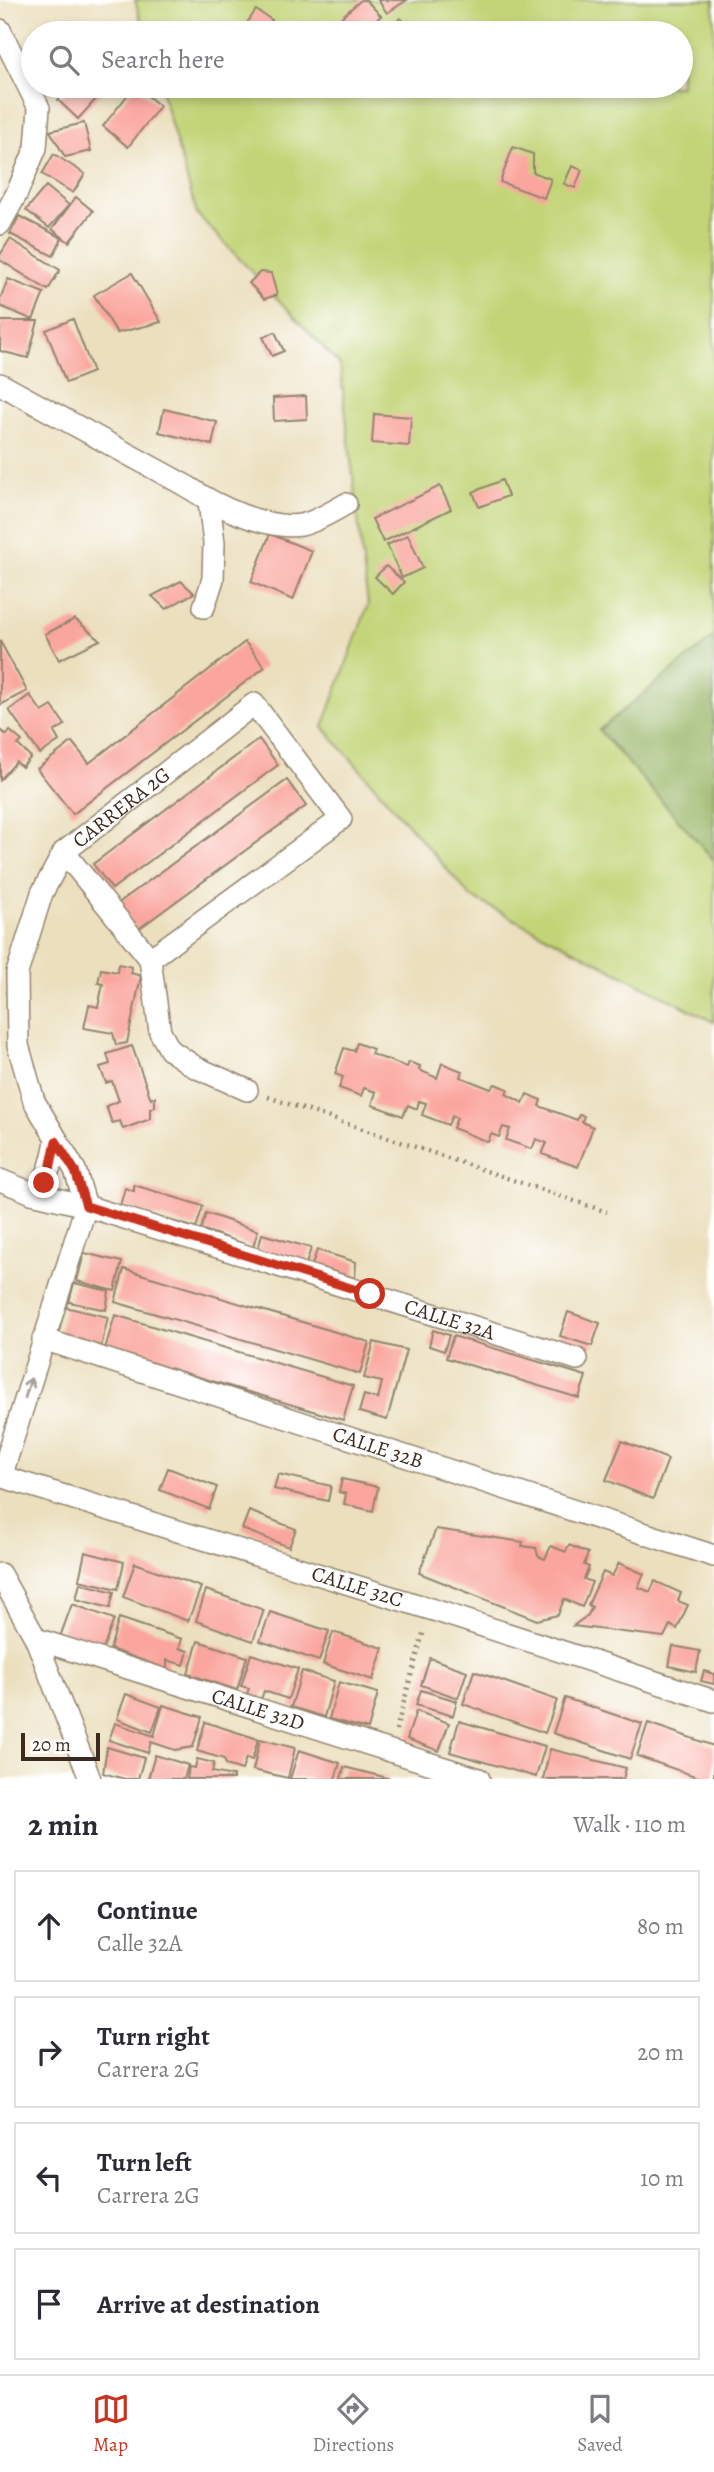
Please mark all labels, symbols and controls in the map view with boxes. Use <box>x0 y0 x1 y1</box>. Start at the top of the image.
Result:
search box <box>21 21 693 98</box>
icon: search <box>45 41 83 79</box>
text: Search here <box>101 42 225 77</box>
street label: CARRERA 2G <box>67 761 176 854</box>
route end <box>28 1167 59 1198</box>
route start <box>354 1278 385 1309</box>
street label: CALLE 32A <box>401 1292 499 1347</box>
one-way arrow <box>22 1377 35 1399</box>
street label: CALLE 32B <box>329 1420 427 1475</box>
street label: CALLE 32C <box>308 1559 407 1614</box>
street label: CALLE 32D <box>208 1681 308 1737</box>
scale bar <box>21 1730 100 1762</box>
text: 20 m <box>32 1732 71 1758</box>
text: 2 min <box>28 1805 98 1845</box>
text: Walk · 110 m <box>573 1809 686 1840</box>
text: Continue <box>97 1893 198 1928</box>
icon: ahead <box>30 1907 68 1945</box>
text: 80 m <box>637 1911 684 1942</box>
text: Calle 32A <box>97 1928 182 1959</box>
text: Turn right <box>97 2019 210 2054</box>
icon: right <box>30 2033 68 2071</box>
text: 20 m <box>637 2037 684 2068</box>
text: Carrera 2G <box>97 2054 200 2085</box>
text: Turn left <box>97 2145 192 2180</box>
icon: left <box>30 2159 68 2197</box>
text: 10 m <box>640 2163 684 2194</box>
text: Carrera 2G <box>97 2180 200 2211</box>
icon: arrive <box>30 2285 68 2323</box>
text: Arrive at destination <box>97 2287 320 2322</box>
tab: Map <box>92 2390 130 2458</box>
tab: Directions <box>313 2390 394 2458</box>
tab: Saved <box>577 2390 622 2458</box>

